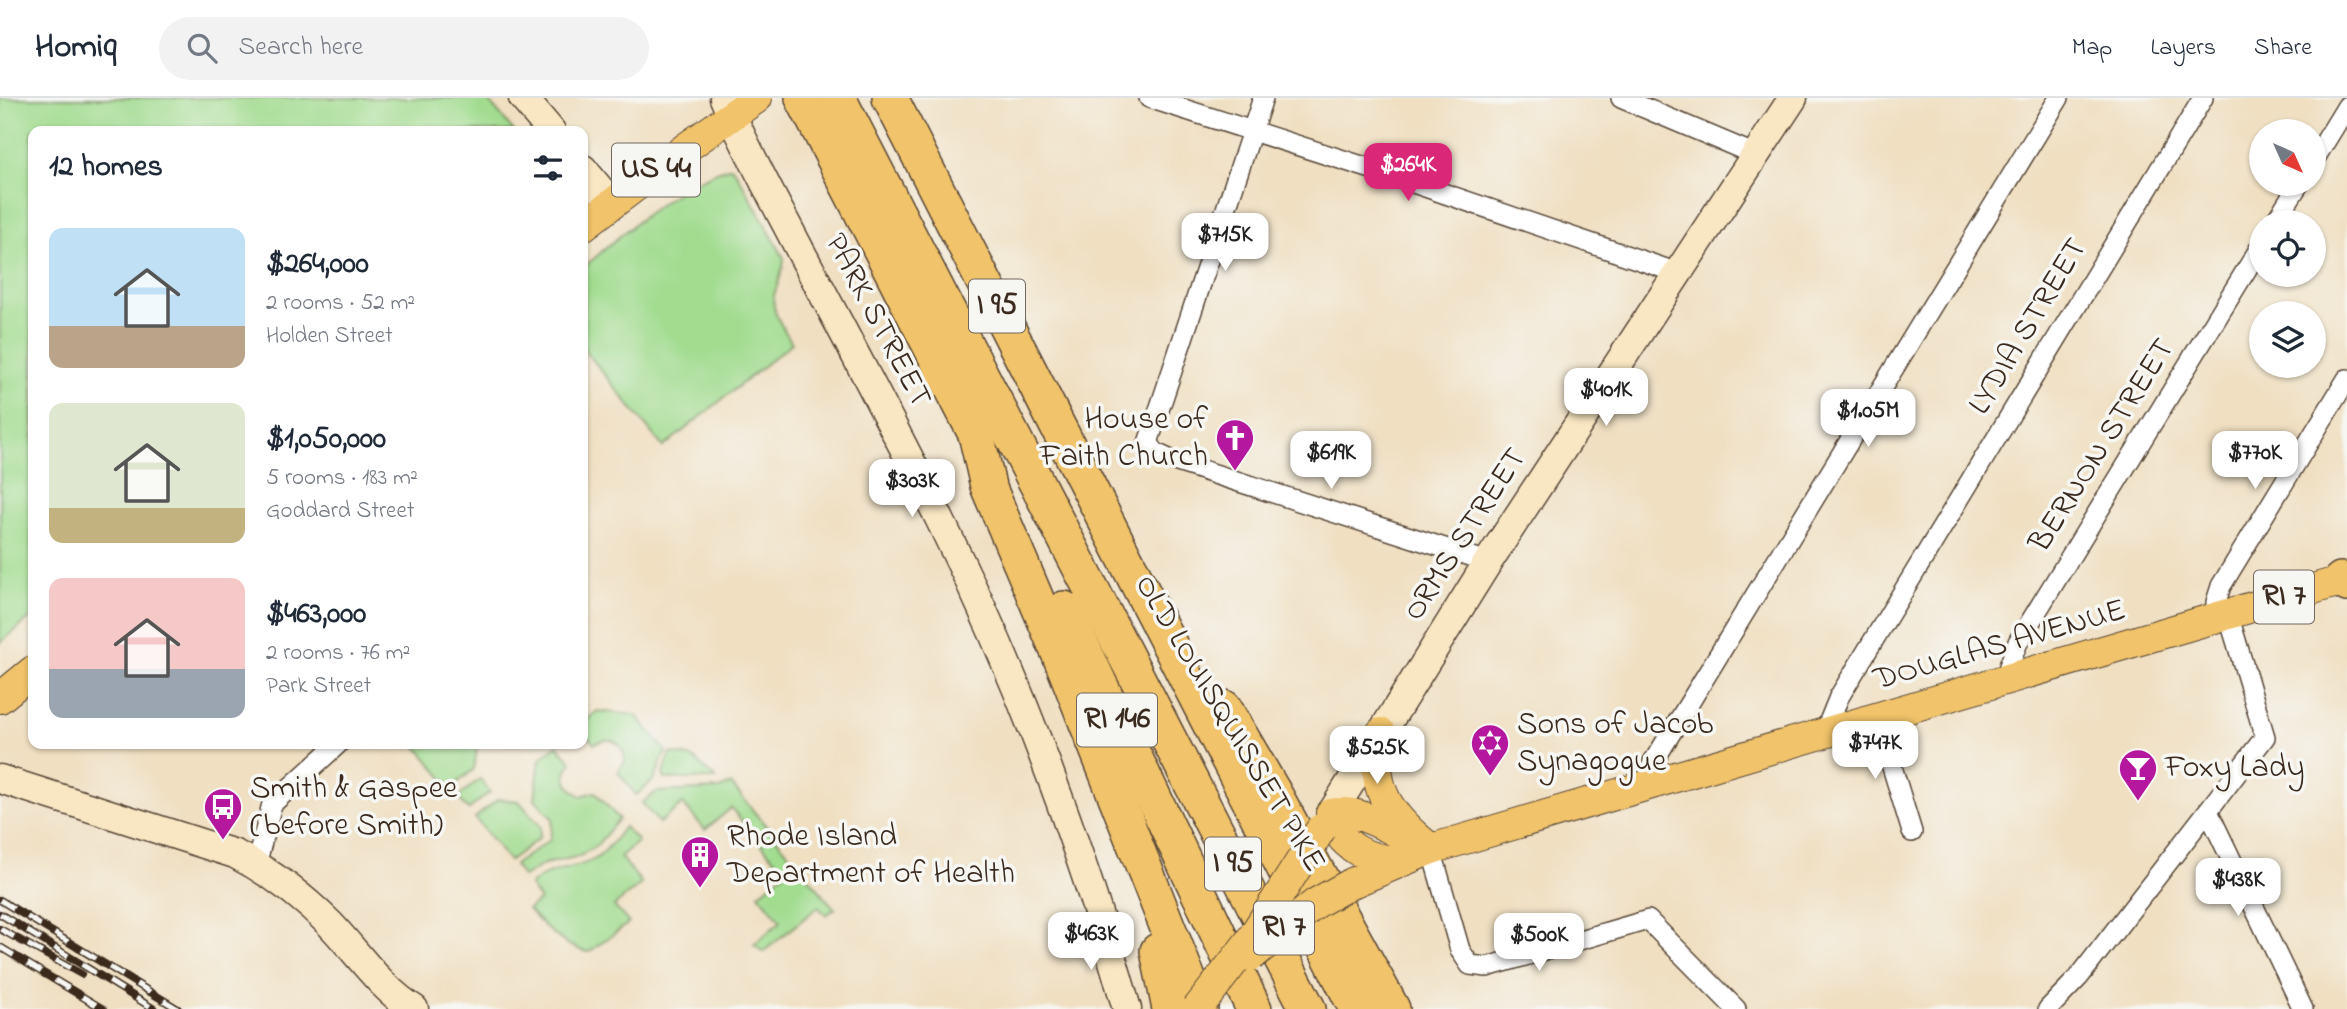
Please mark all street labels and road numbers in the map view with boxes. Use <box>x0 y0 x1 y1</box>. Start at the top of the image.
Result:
road number: US 44 <box>612 144 700 197</box>
street label: PARK STREET <box>811 226 943 416</box>
street label: LYDIA STREET <box>1958 230 2100 424</box>
road number: I 95 <box>969 280 1025 332</box>
street label: BERNON STREET <box>2018 330 2188 563</box>
street label: ORMS STREET <box>1392 439 1540 631</box>
street label: OLD LOUISQUISSET PIKE <box>1121 566 1337 882</box>
road number: RI 7 <box>2254 570 2314 624</box>
street label: DOUGLAS AVENUE <box>1867 588 2132 705</box>
road number: RI 146 <box>1077 694 1157 747</box>
road number: I 95 <box>1205 838 1261 890</box>
road number: RI 7 <box>1254 902 1314 954</box>

